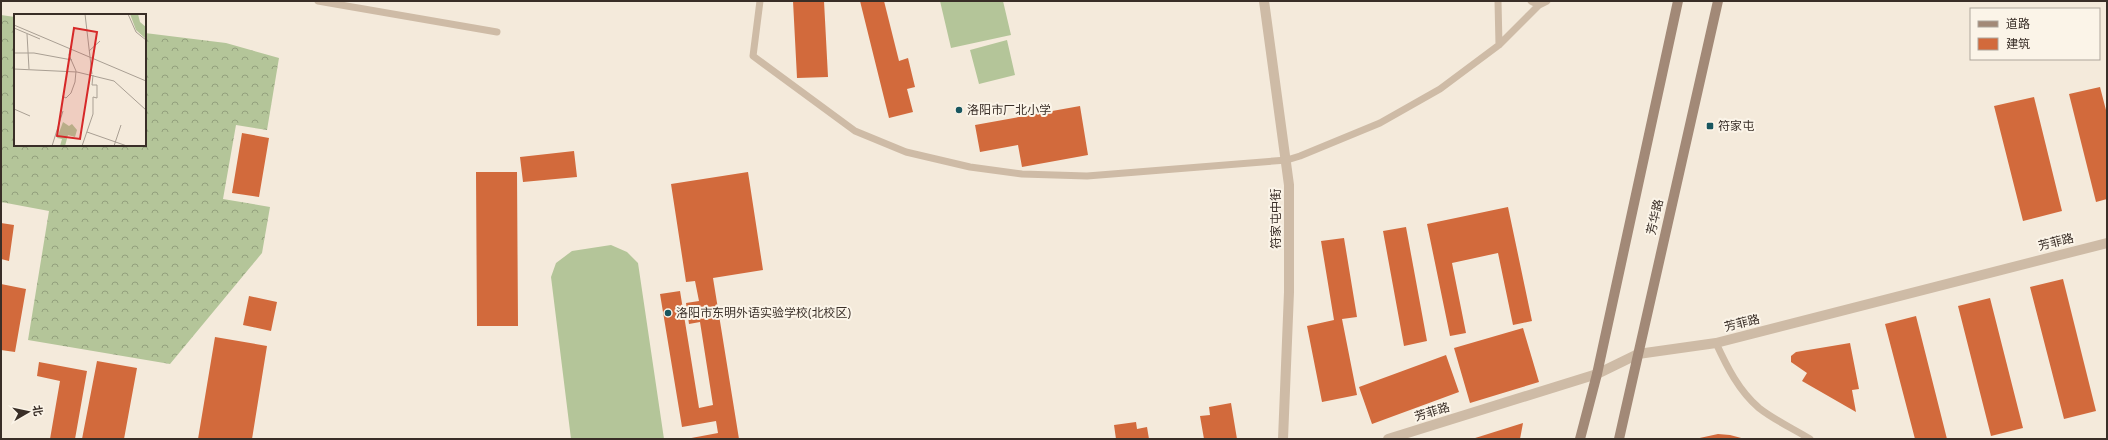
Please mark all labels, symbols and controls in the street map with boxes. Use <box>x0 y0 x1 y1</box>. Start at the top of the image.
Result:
legend <box>1970 8 2100 60</box>
inset map <box>14 14 146 146</box>
text: 道路 <box>2006 15 2030 32</box>
text: 建筑 <box>2006 35 2030 52</box>
place label: 洛阳市厂北小学 <box>967 101 1051 118</box>
marker: 洛阳市厂北小学 <box>954 105 964 115</box>
place label: 符家屯 <box>1718 117 1754 134</box>
marker: 符家屯 <box>1705 121 1715 131</box>
street label: 符家屯中街 <box>1267 189 1284 249</box>
street label: 芳华路 <box>1642 197 1667 236</box>
street label: 芳菲路 <box>2036 229 2075 254</box>
place label: 洛阳市东明外语实验学校(北校区) <box>676 304 852 321</box>
marker: 洛阳市东明外语实验学校(北校区) <box>663 308 673 318</box>
street label: 芳菲路 <box>1722 310 1761 335</box>
north arrow <box>8 392 48 432</box>
street label: 芳菲路 <box>1412 398 1452 425</box>
text: 北 <box>30 404 47 417</box>

